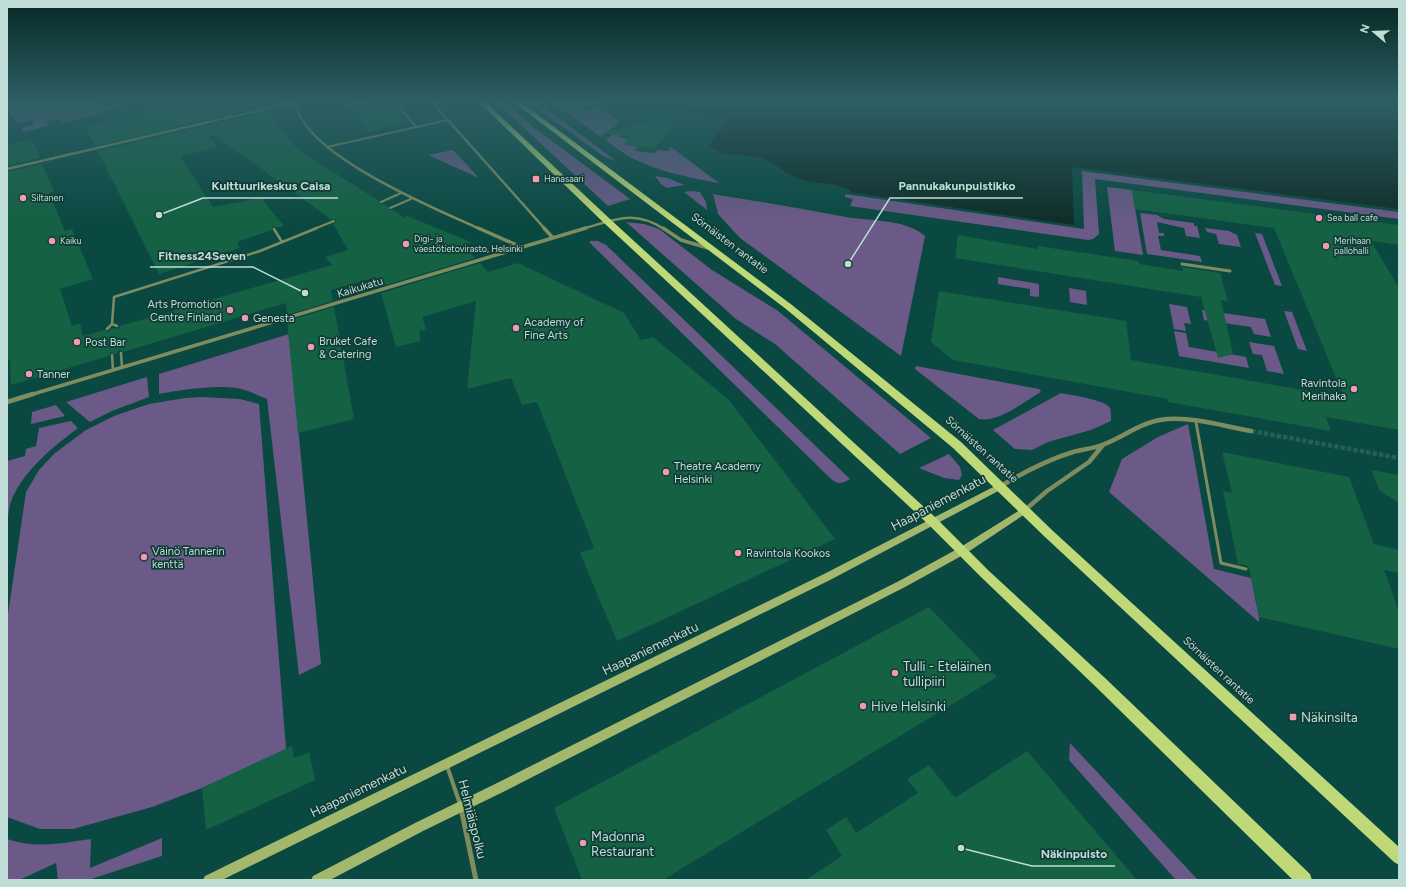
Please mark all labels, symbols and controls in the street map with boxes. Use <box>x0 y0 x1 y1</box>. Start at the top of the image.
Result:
north arrow <box>1354 12 1394 52</box>
text: N <box>1357 23 1373 35</box>
place label: Hanasaari <box>544 173 583 184</box>
callout: Kulttuurikeskus Caisa <box>203 174 338 198</box>
marker: Hanasaari <box>531 174 541 184</box>
callout: Pannukakunpuistikko <box>890 174 1023 198</box>
text: Kulttuurikeskus Caisa <box>212 179 330 193</box>
text: Pannukakunpuistikko <box>899 179 1015 193</box>
place label: Siltanen <box>31 192 64 203</box>
marker: Siltanen <box>18 193 28 203</box>
street label: Sörnäisten rantatie <box>689 210 771 277</box>
place label: Sea ball cafe <box>1327 212 1378 223</box>
marker: Sea ball cafe <box>1314 213 1324 223</box>
place label: Digi- ja väestötietovirasto, Helsinki <box>414 233 523 254</box>
place label: Kaiku <box>60 235 81 246</box>
place label: Merihaan pallohalli <box>1334 235 1371 256</box>
marker: Kaiku <box>47 236 57 246</box>
marker: Digi- ja väestötietovirasto, Helsinki <box>401 239 411 249</box>
marker: Merihaan pallohalli <box>1321 241 1331 251</box>
callout: Fitness24Seven <box>150 243 253 267</box>
text: Fitness24Seven <box>158 249 246 263</box>
street label: Kaikukatu <box>336 274 385 301</box>
place label: Arts Promotion Centre Finland <box>147 298 222 324</box>
marker: Arts Promotion Centre Finland <box>225 305 235 315</box>
place label: Genesta <box>253 312 294 325</box>
marker: Genesta <box>240 313 250 323</box>
place label: Academy of Fine Arts <box>524 316 585 342</box>
marker: Academy of Fine Arts <box>511 323 521 333</box>
place label: Bruket Cafe & Catering <box>319 335 377 361</box>
place label: Post Bar <box>85 336 126 349</box>
marker: Post Bar <box>72 337 82 347</box>
marker: Bruket Cafe & Catering <box>306 342 316 352</box>
place label: Tanner <box>37 368 70 381</box>
marker: Tanner <box>24 369 34 379</box>
place label: Ravintola Merihaka <box>1301 377 1346 403</box>
marker: Ravintola Merihaka <box>1349 384 1359 394</box>
street label: Sörnäisten rantatie <box>943 413 1021 485</box>
place label: Theatre Academy Helsinki <box>674 460 761 486</box>
marker: Theatre Academy Helsinki <box>661 467 671 477</box>
street label: Haapaniemenkatu <box>888 471 988 534</box>
place label: Väinö Tannerin kenttä <box>152 545 225 571</box>
place label: Ravintola Kookos <box>746 547 830 560</box>
marker: Ravintola Kookos <box>733 548 743 558</box>
marker: Väinö Tannerin kenttä <box>139 552 149 562</box>
street label: Haapaniemenkatu <box>600 619 701 678</box>
street label: Sörnäisten rantatie <box>1180 634 1257 707</box>
place label: Tulli - Eteläinen tullipiiri <box>903 659 991 689</box>
marker: Tulli - Eteläinen tullipiiri <box>890 668 900 678</box>
place label: Hive Helsinki <box>871 699 946 714</box>
marker: Hive Helsinki <box>858 701 868 711</box>
place label: Näkinsilta <box>1301 710 1358 725</box>
marker: Näkinsilta <box>1288 712 1298 722</box>
street label: Haapaniemenkatu <box>308 761 409 820</box>
street label: Helmiäispolku <box>455 778 490 860</box>
place label: Madonna Restaurant <box>591 829 654 859</box>
marker: Madonna Restaurant <box>578 838 588 848</box>
callout: Näkinpuisto <box>1032 842 1115 866</box>
text: Näkinpuisto <box>1041 847 1107 861</box>

